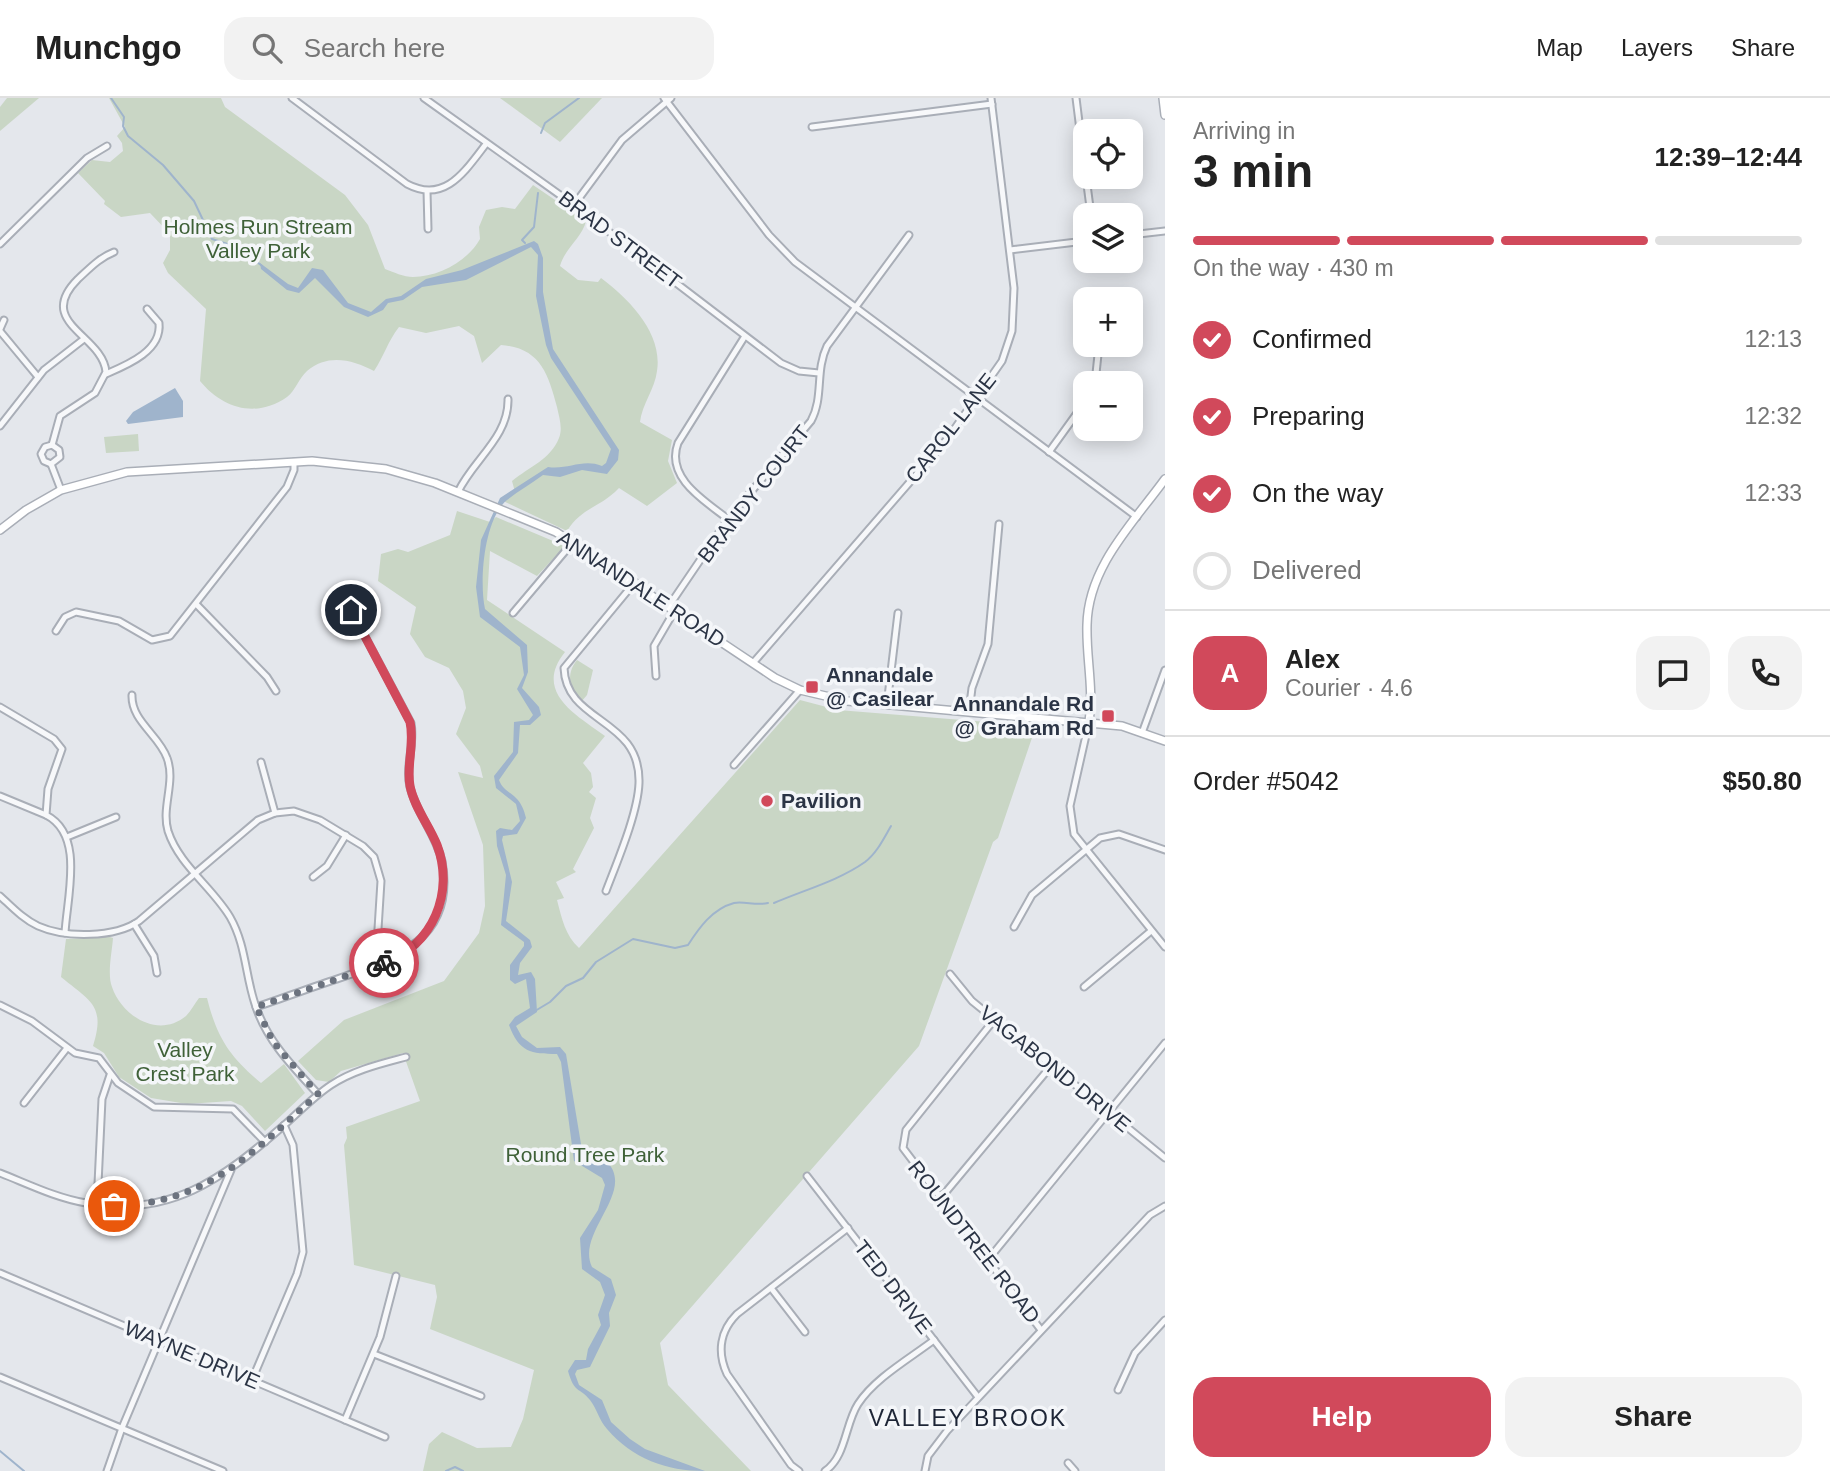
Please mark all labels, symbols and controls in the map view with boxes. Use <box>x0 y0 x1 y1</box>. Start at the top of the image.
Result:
search box <box>224 17 714 80</box>
text: Munchgo <box>35 29 182 66</box>
icon: search <box>248 29 286 67</box>
text: Search here <box>304 33 445 63</box>
text: Map <box>1536 34 1583 61</box>
text: Layers <box>1621 34 1693 61</box>
text: Share <box>1731 34 1795 61</box>
text: Arriving in <box>1193 118 1295 144</box>
map controls <box>1073 119 1143 441</box>
button: locate <box>1073 119 1143 189</box>
text: 12:39–12:44 <box>1655 142 1802 172</box>
text: 3 min <box>1193 145 1313 197</box>
street label: BRAD STREET <box>555 186 686 293</box>
button: layers <box>1073 203 1143 273</box>
park label: Holmes Run Stream Valley Park <box>163 215 353 262</box>
text: On the way · 430 m <box>1193 255 1394 281</box>
button: + <box>1073 287 1143 357</box>
icon: check <box>1193 321 1231 359</box>
text: Confirmed <box>1252 324 1372 354</box>
text: 12:13 <box>1744 326 1802 352</box>
street label: CAROL LANE <box>901 368 1000 487</box>
button: − <box>1073 371 1143 441</box>
icon: check <box>1193 398 1231 436</box>
text: Preparing <box>1252 401 1365 431</box>
text: 12:32 <box>1744 403 1802 429</box>
street label: BRANDY COURT <box>693 421 814 567</box>
icon: check <box>1193 475 1231 513</box>
text: On the way <box>1252 478 1384 508</box>
text: 12:33 <box>1744 480 1802 506</box>
street label: ANNANDALE ROAD <box>553 526 729 651</box>
text: Delivered <box>1252 555 1362 585</box>
pin <box>321 580 381 640</box>
icon: home <box>332 591 370 629</box>
button: chat <box>1636 636 1710 710</box>
button: phone <box>1728 636 1802 710</box>
text: Alex <box>1285 644 1340 674</box>
text: A <box>1221 658 1239 688</box>
place label: Annandale @ Casilear <box>826 663 934 710</box>
text: Courier · 4.6 <box>1285 675 1413 701</box>
marker: Annandale @ Casilear <box>804 679 820 695</box>
place label: Annandale Rd @ Graham Rd <box>953 692 1094 739</box>
marker: Annandale Rd @ Graham Rd <box>1100 708 1116 724</box>
text: Order #5042 <box>1193 766 1339 796</box>
text: $50.80 <box>1722 766 1802 796</box>
place label: Pavilion <box>781 789 862 812</box>
marker: Pavilion <box>759 793 775 809</box>
courier <box>349 928 419 998</box>
icon: bike <box>365 944 403 982</box>
street label: VAGABOND DRIVE <box>975 1001 1135 1137</box>
park label: Valley Crest Park <box>135 1038 235 1085</box>
park label: Round Tree Park <box>506 1143 665 1166</box>
street label: ROUNDTREE ROAD <box>904 1156 1045 1327</box>
pin <box>84 1176 144 1236</box>
icon: bag <box>95 1187 133 1225</box>
street label: TED DRIVE <box>850 1235 937 1338</box>
street label: WAYNE DRIVE <box>121 1316 263 1393</box>
button: Help <box>1193 1377 1491 1457</box>
button: Share <box>1505 1377 1802 1457</box>
district label: VALLEY BROOK <box>869 1405 1067 1431</box>

